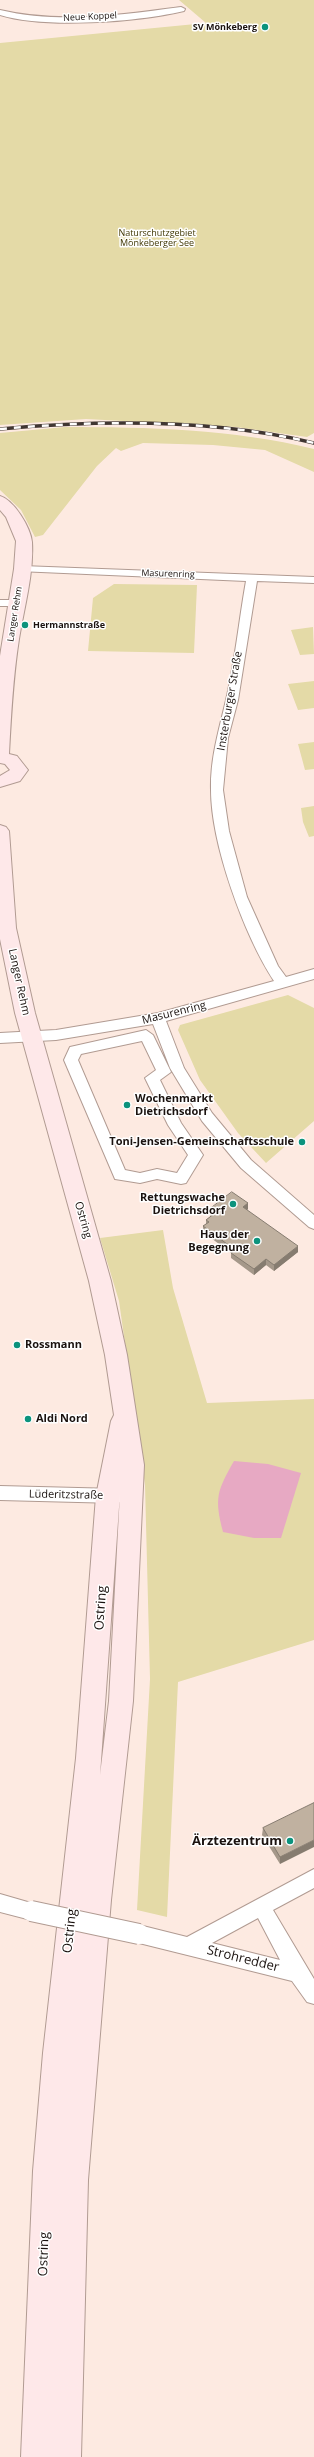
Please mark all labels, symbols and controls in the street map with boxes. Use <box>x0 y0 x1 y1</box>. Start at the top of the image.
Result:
street label: Neue Koppel <box>63 10 117 24</box>
place label: SV Mönkeberg <box>193 22 257 32</box>
marker: SV Mönkeberg <box>260 22 270 32</box>
park label: Naturschutzgebiet Mönkeberger See <box>118 228 196 249</box>
street label: Masurenring <box>141 568 195 580</box>
street label: Langer Rehm <box>5 586 25 642</box>
marker: Hermannstraße <box>20 620 30 630</box>
place label: Hermannstraße <box>33 620 105 630</box>
street label: Insterburger Straße <box>215 650 245 752</box>
street label: Langer Rehm <box>5 947 33 1017</box>
street label: Masurenring <box>141 999 207 1027</box>
place label: Wochenmarkt Dietrichsdorf <box>135 1092 213 1118</box>
marker: Wochenmarkt Dietrichsdorf <box>122 1100 132 1110</box>
place label: Toni-Jensen-Gemeinschaftsschule <box>109 1135 294 1149</box>
marker: Toni-Jensen-Gemeinschaftsschule <box>297 1137 307 1147</box>
place label: Rettungswache Dietrichsdorf <box>140 1191 225 1217</box>
marker: Rettungswache Dietrichsdorf <box>228 1199 238 1209</box>
street label: Ostring <box>71 1200 95 1240</box>
place label: Haus der Begegnung <box>188 1228 249 1254</box>
marker: Haus der Begegnung <box>252 1236 262 1246</box>
place label: Rossmann <box>25 1338 82 1352</box>
marker: Rossmann <box>12 1340 22 1350</box>
place label: Aldi Nord <box>36 1412 88 1426</box>
marker: Aldi Nord <box>23 1414 33 1424</box>
street label: Lüderitzstraße <box>29 1488 103 1502</box>
street label: Ostring <box>92 1585 110 1631</box>
place label: Ärztezentrum <box>192 1833 282 1849</box>
marker: Ärztezentrum <box>285 1836 295 1846</box>
street label: Ostring <box>60 1908 80 1954</box>
street label: Strohredder <box>205 1942 281 1976</box>
street label: Ostring <box>35 2231 53 2277</box>

